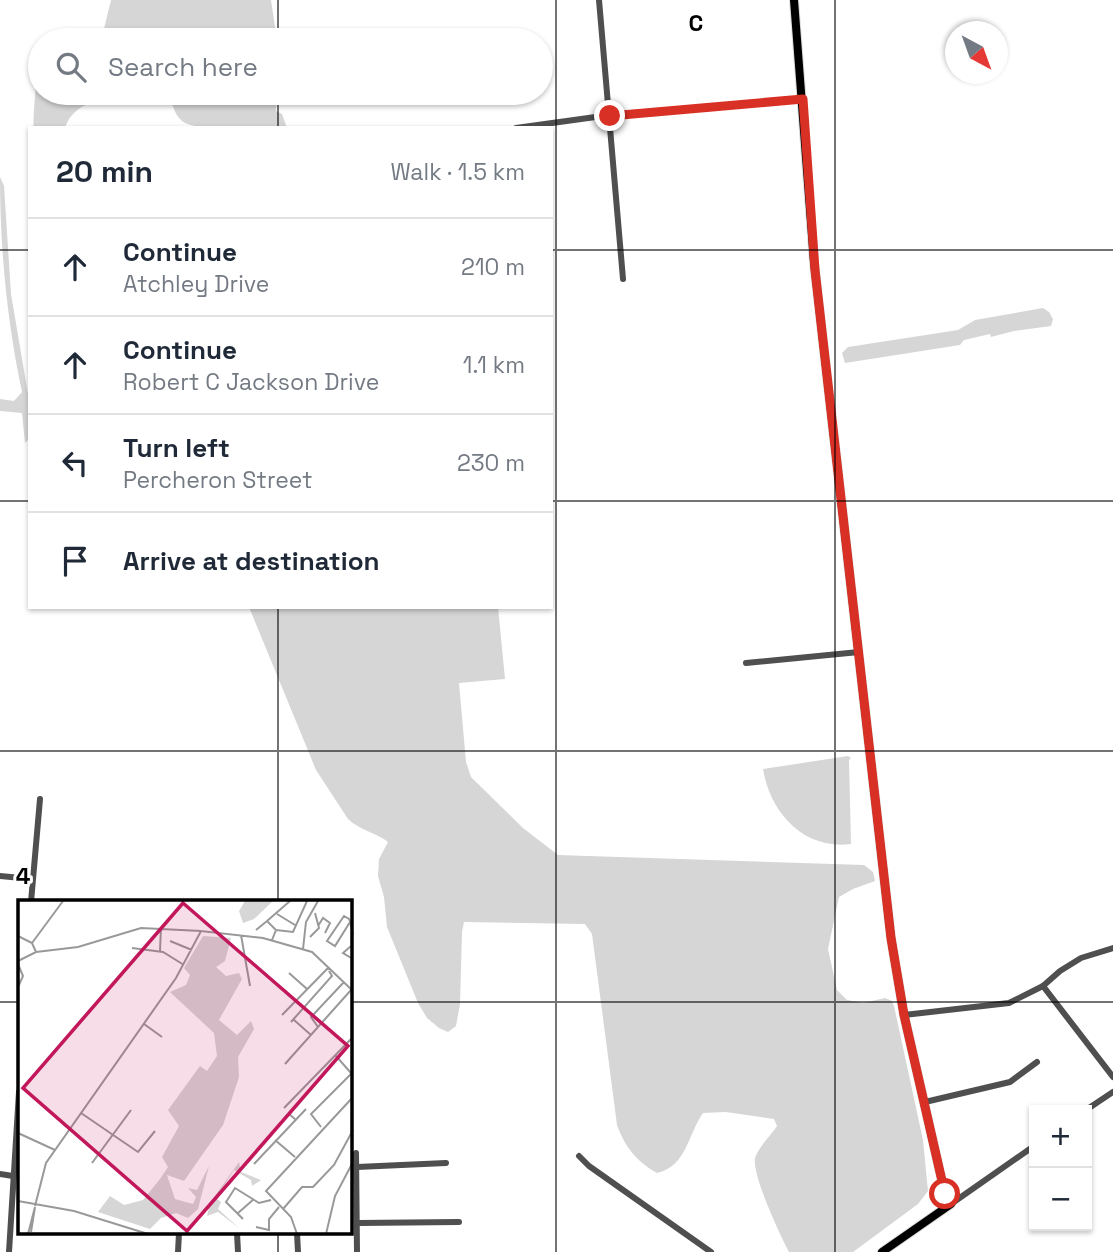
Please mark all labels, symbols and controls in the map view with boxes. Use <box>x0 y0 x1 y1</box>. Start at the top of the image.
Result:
text: C <box>689 8 703 38</box>
north arrow <box>945 21 1008 84</box>
search box <box>28 28 553 105</box>
icon: search <box>52 48 90 86</box>
text: Search here <box>108 50 258 84</box>
route end <box>594 100 625 131</box>
text: 20 min <box>56 152 153 191</box>
text: Walk · 1.5 km <box>390 157 525 187</box>
text: Continue <box>123 235 237 269</box>
icon: ahead <box>56 248 94 286</box>
text: 210 m <box>461 252 525 282</box>
text: Atchley Drive <box>123 269 269 299</box>
text: Continue <box>123 333 237 367</box>
icon: ahead <box>56 346 94 384</box>
text: 1.1 km <box>463 350 525 380</box>
text: Robert C Jackson Drive <box>123 367 379 397</box>
text: Turn left <box>123 431 230 465</box>
icon: left <box>56 444 94 482</box>
text: 230 m <box>457 448 525 478</box>
text: Percheron Street <box>123 465 313 495</box>
icon: arrive <box>56 542 94 580</box>
text: Arrive at destination <box>123 544 380 578</box>
text: 4 <box>16 861 31 891</box>
inset map <box>18 900 352 1234</box>
map controls <box>1029 1105 1092 1231</box>
button: + <box>1029 1105 1092 1168</box>
button: − <box>1029 1168 1092 1231</box>
route start <box>929 1178 960 1209</box>

